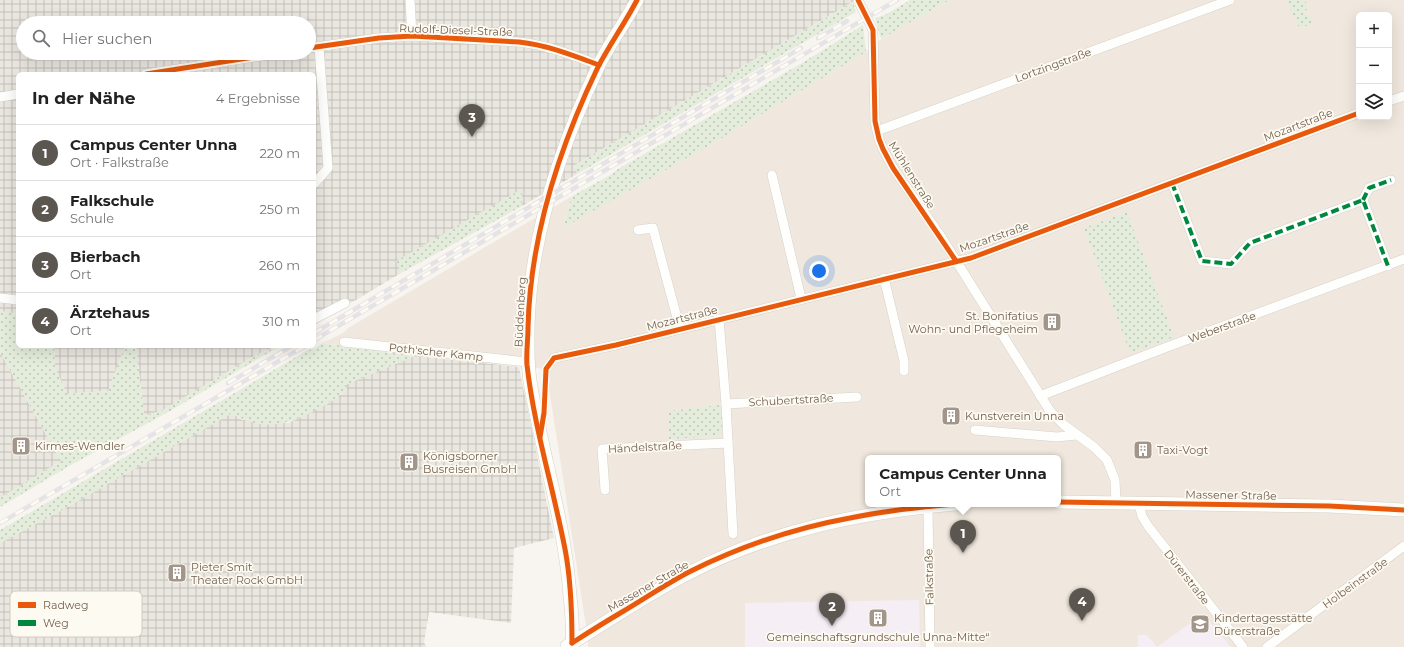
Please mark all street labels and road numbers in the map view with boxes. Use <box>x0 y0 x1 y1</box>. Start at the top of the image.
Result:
street label: Rudolf-Diesel-Straße <box>399 21 513 39</box>
street label: Lortzingstraße <box>1013 45 1093 85</box>
street label: Mozartstraße <box>1262 105 1335 145</box>
street label: Mühlenstraße <box>886 139 938 212</box>
street label: Mozartstraße <box>957 218 1031 255</box>
street label: Büddenberg <box>511 276 529 348</box>
street label: Mozartstraße <box>645 302 719 334</box>
street label: Weberstraße <box>1186 308 1258 346</box>
street label: Poth'scher Kamp <box>388 340 484 364</box>
street label: Schubertstraße <box>748 391 834 409</box>
street label: Händelstraße <box>608 438 683 456</box>
street label: Massener Straße <box>1185 487 1277 503</box>
street label: Dürerstraße <box>1161 547 1213 608</box>
street label: Falkstraße <box>921 548 936 606</box>
street label: Holbeinstraße <box>1320 554 1391 611</box>
street label: Massener Straße <box>605 557 691 615</box>

